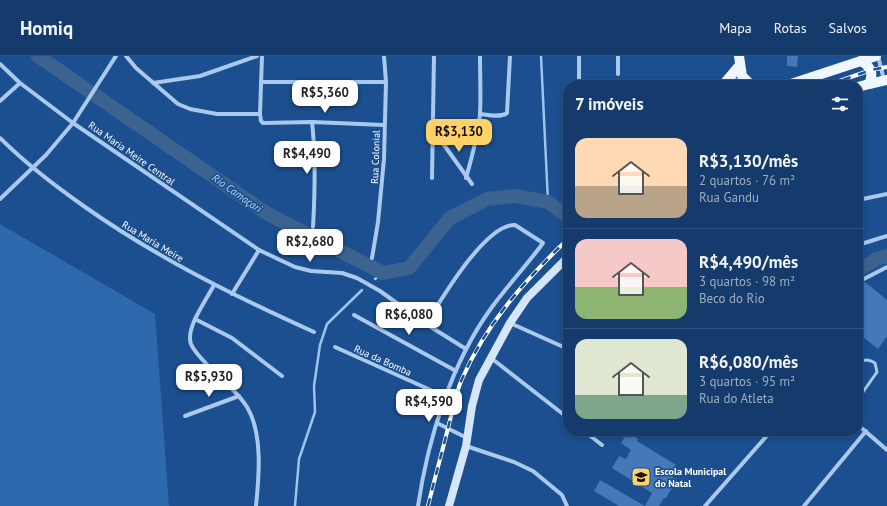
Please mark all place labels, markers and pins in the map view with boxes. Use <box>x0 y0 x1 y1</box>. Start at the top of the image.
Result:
pin: R$5,360 <box>288 80 362 114</box>
pin: R$3,130 <box>422 119 496 153</box>
pin: R$4,490 <box>270 141 344 175</box>
pin: R$2,680 <box>273 229 347 263</box>
pin: R$6,080 <box>372 302 446 336</box>
pin: R$5,930 <box>172 364 246 398</box>
pin: R$4,590 <box>392 389 466 423</box>
place label: Escola Municipal do Natal <box>655 465 726 490</box>
school or university icon: Escola Municipal do Natal <box>630 466 652 488</box>

